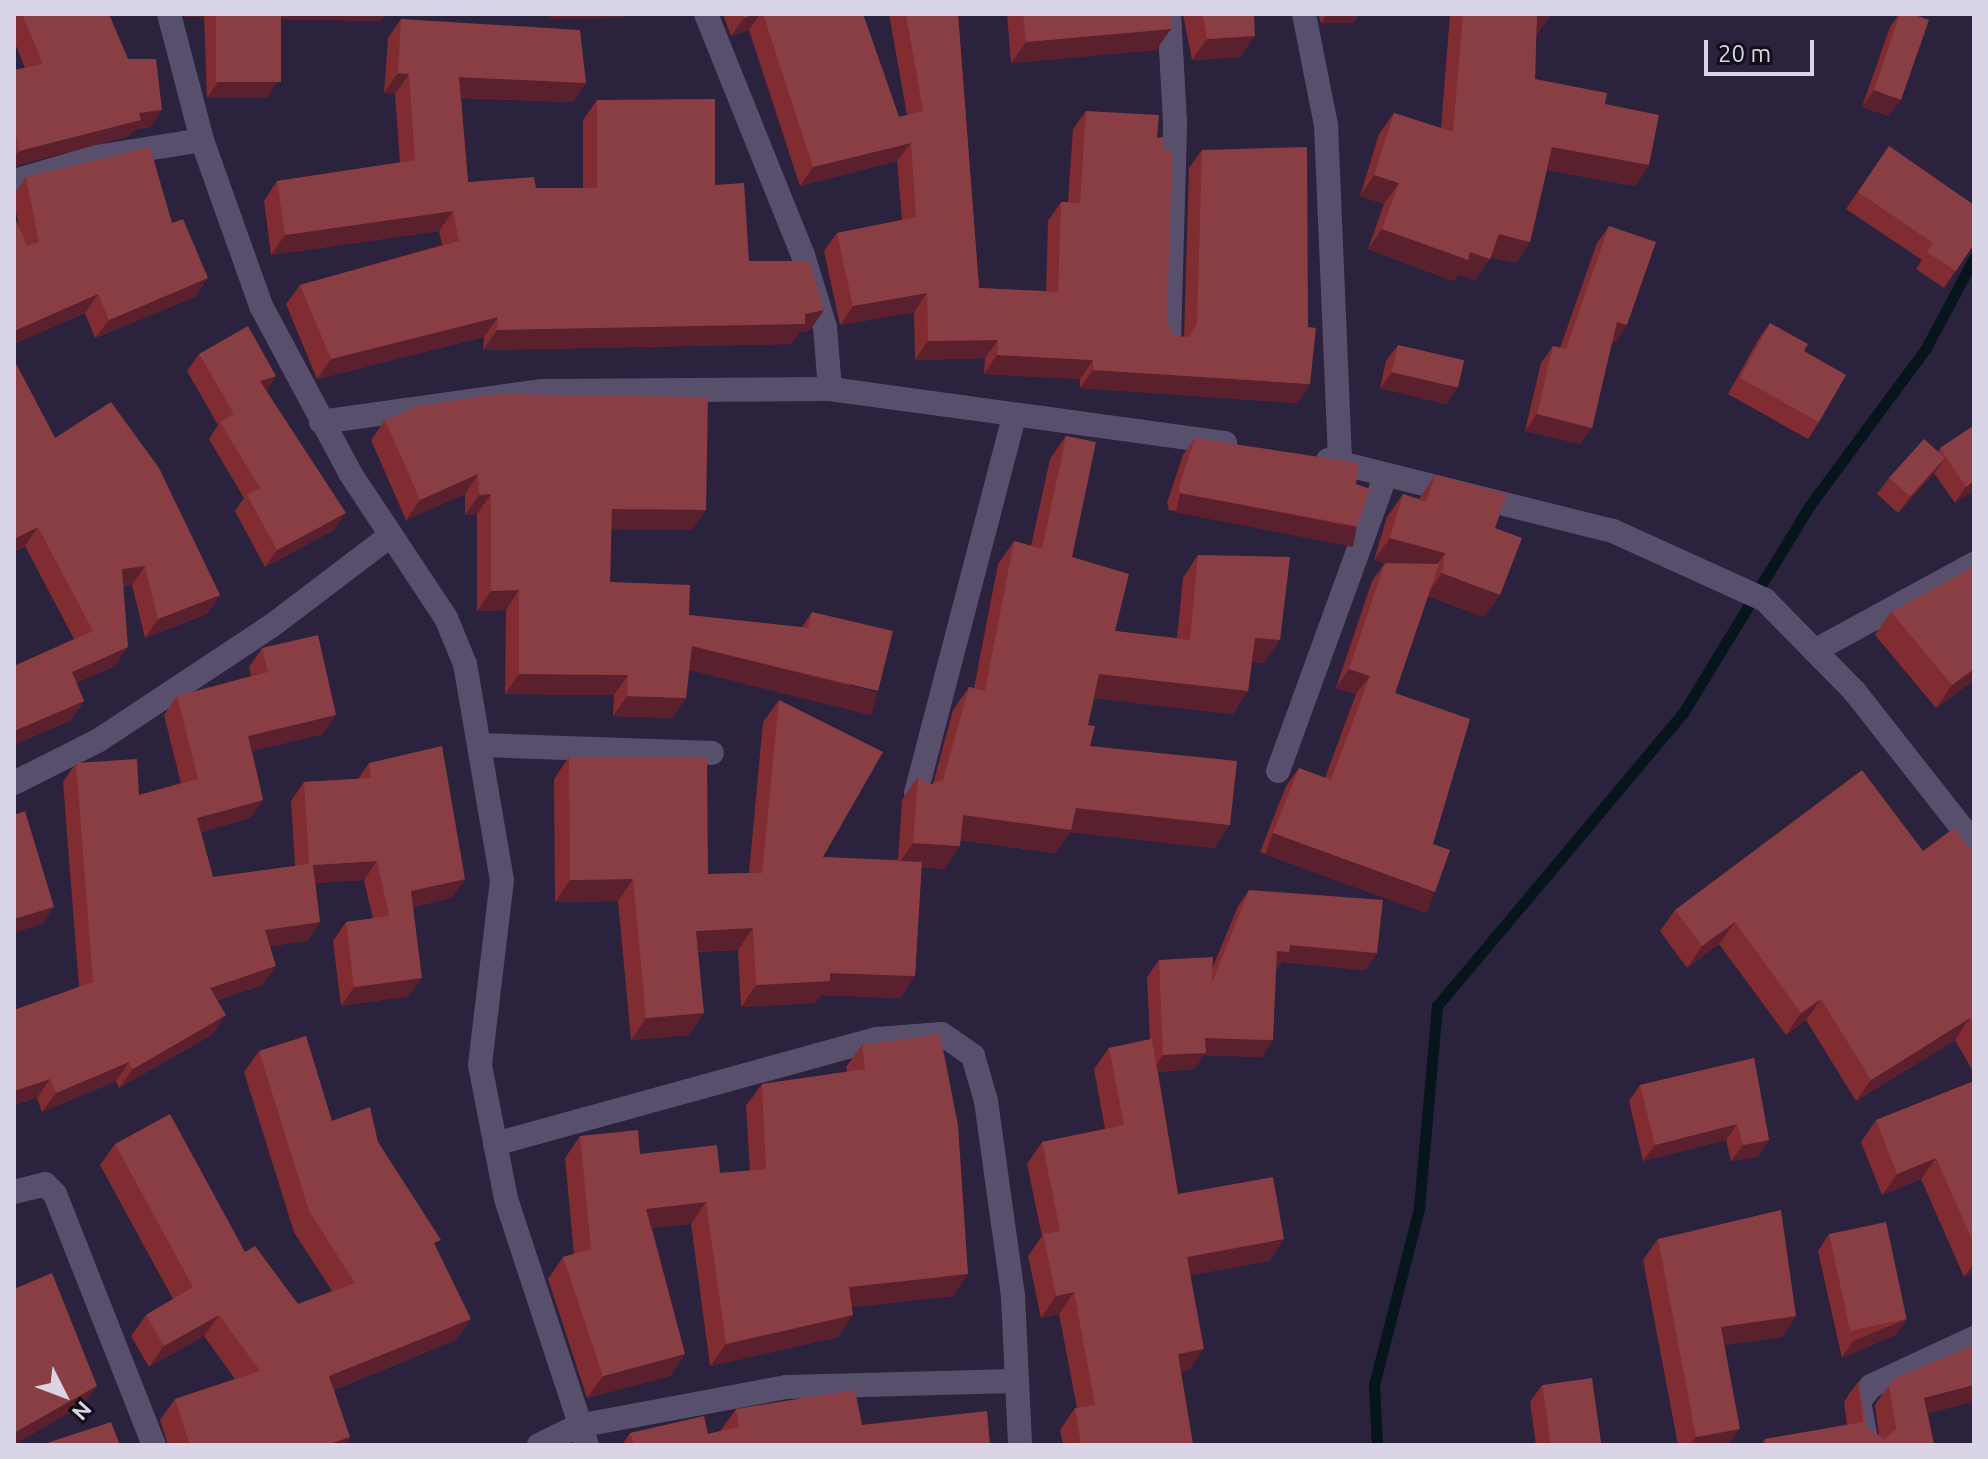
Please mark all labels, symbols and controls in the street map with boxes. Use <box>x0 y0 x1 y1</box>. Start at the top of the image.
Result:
scale bar <box>1708 24 1818 74</box>
text: 20 m <box>1718 40 1771 67</box>
north arrow <box>24 1355 104 1435</box>
text: N <box>67 1397 97 1426</box>

